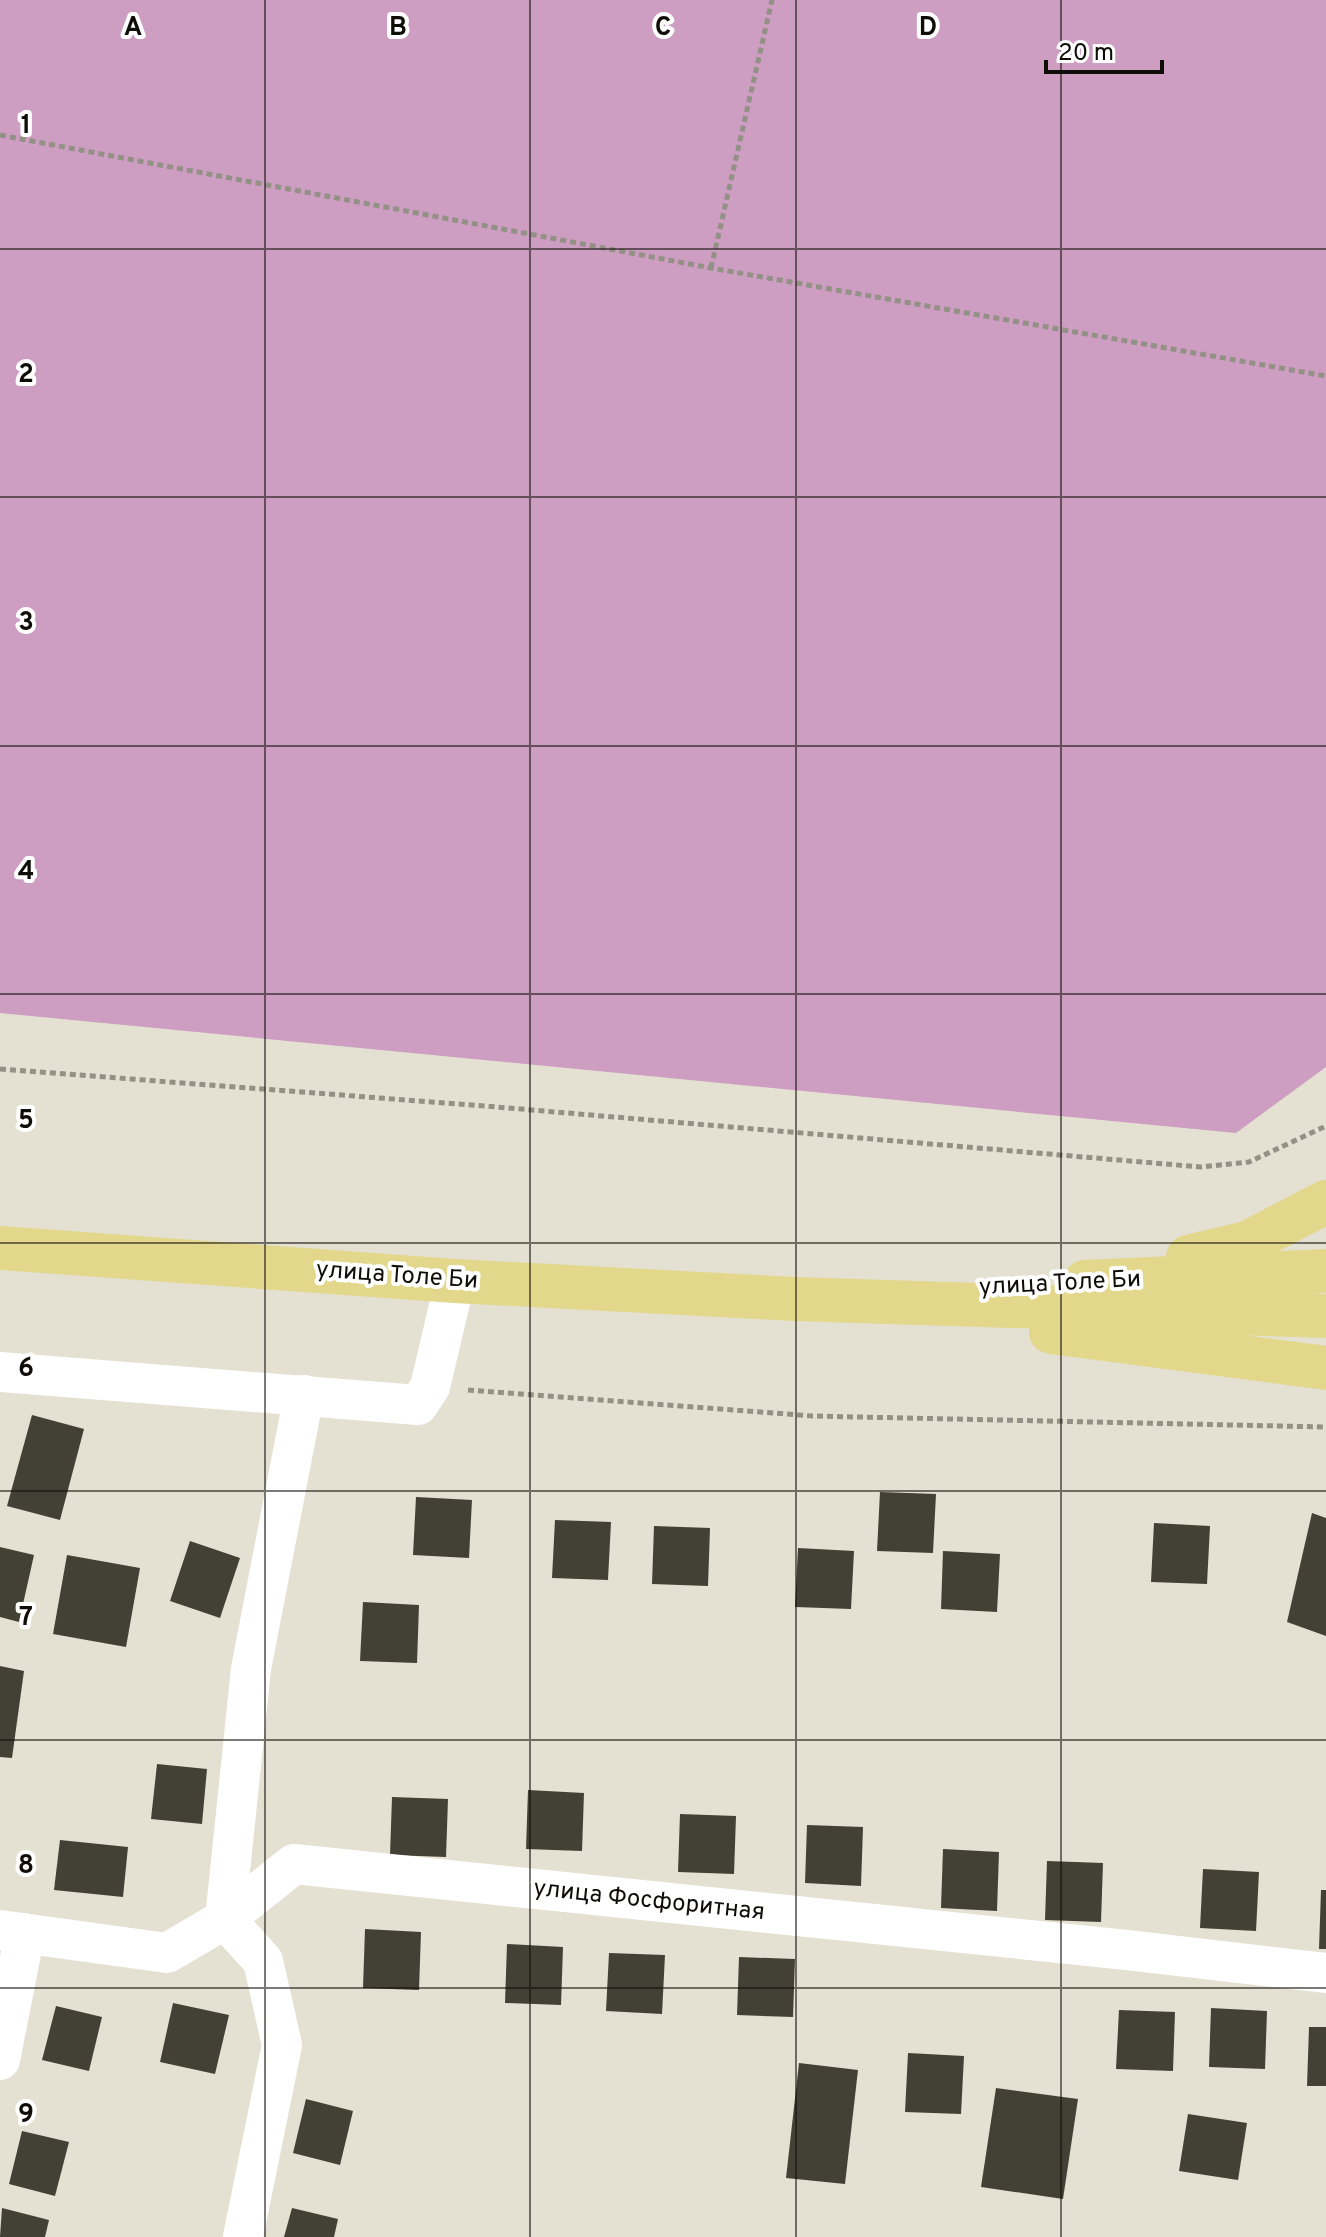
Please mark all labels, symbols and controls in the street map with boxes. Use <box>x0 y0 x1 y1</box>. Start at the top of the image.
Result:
text: A <box>124 12 142 45</box>
text: B <box>389 12 407 45</box>
text: C <box>655 12 671 45</box>
text: D <box>919 12 937 45</box>
scale bar <box>1046 24 1162 74</box>
text: 20 m <box>1058 39 1114 69</box>
text: 1 <box>21 110 31 143</box>
text: 2 <box>18 359 34 392</box>
text: 3 <box>18 607 34 640</box>
text: 4 <box>18 856 34 889</box>
text: 5 <box>18 1105 34 1138</box>
street label: улица Толе Би <box>315 1255 479 1297</box>
street label: улица Толе Би <box>978 1265 1142 1303</box>
text: 6 <box>18 1353 34 1386</box>
text: 7 <box>19 1602 33 1635</box>
text: 8 <box>18 1850 34 1883</box>
street label: улица Фосфоритная <box>532 1874 766 1928</box>
text: 9 <box>18 2099 34 2132</box>

